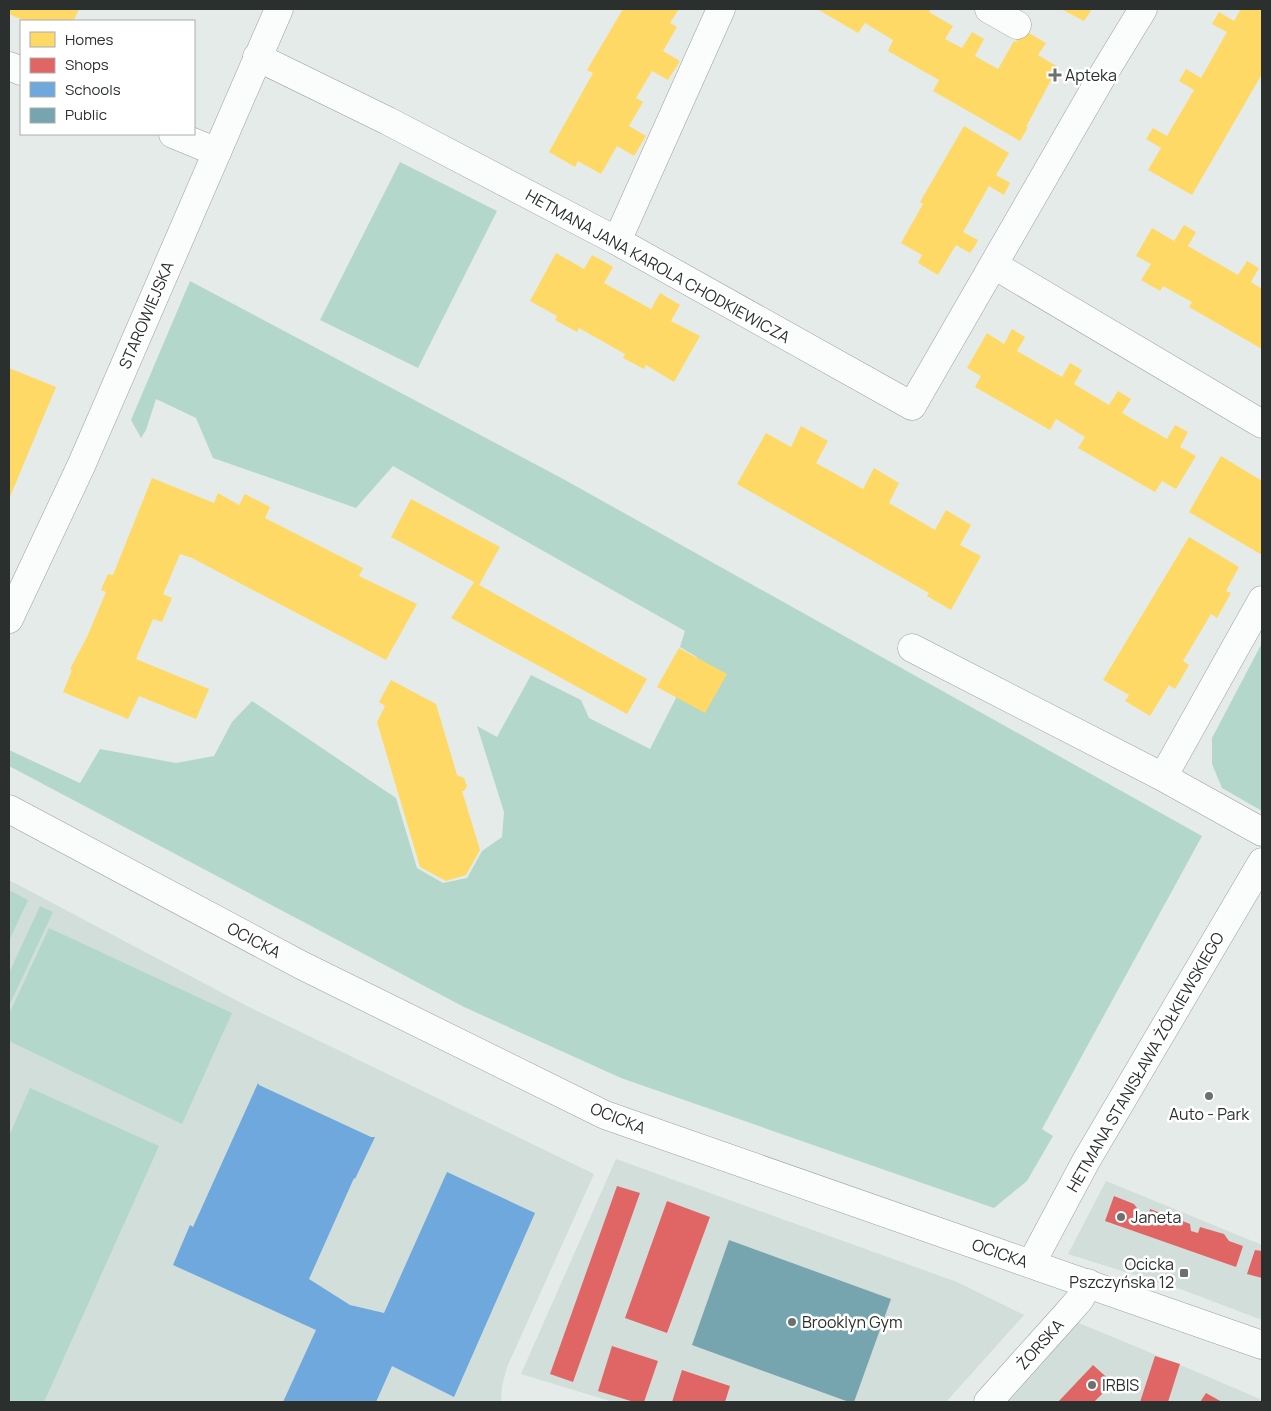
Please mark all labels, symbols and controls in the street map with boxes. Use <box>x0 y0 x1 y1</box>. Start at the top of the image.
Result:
legend <box>20 20 195 135</box>
text: Homes <box>65 29 114 50</box>
text: Shops <box>65 54 109 75</box>
place label: Apteka <box>1065 64 1117 86</box>
marker: Apteka <box>1049 69 1061 81</box>
text: Schools <box>65 79 121 100</box>
text: Public <box>65 104 107 125</box>
street label: HETMANA JANA KAROLA CHODKIEWICZA <box>522 184 794 348</box>
street label: STAROWIEJSKA <box>113 258 179 372</box>
street label: OCICKA <box>223 917 285 963</box>
street label: HETMANA STANISŁAWA ŻÓŁKIEWSKIEGO <box>1061 928 1229 1196</box>
marker: Auto - Park <box>1203 1090 1215 1102</box>
street label: OCICKA <box>587 1097 649 1139</box>
place label: Auto - Park <box>1169 1103 1250 1125</box>
place label: Janeta <box>1131 1206 1181 1228</box>
marker: Janeta <box>1115 1211 1127 1223</box>
street label: OCICKA <box>969 1233 1031 1273</box>
place label: Ocicka Pszczyńska 12 <box>1069 1253 1174 1293</box>
marker: Ocicka Pszczyńska 12 <box>1178 1267 1190 1279</box>
place label: Brooklyn Gym <box>802 1311 902 1333</box>
street label: ŻORSKA <box>1011 1314 1069 1374</box>
marker: Brooklyn Gym <box>786 1316 798 1328</box>
place label: IRBIS <box>1102 1374 1139 1396</box>
marker: IRBIS <box>1086 1379 1098 1391</box>

